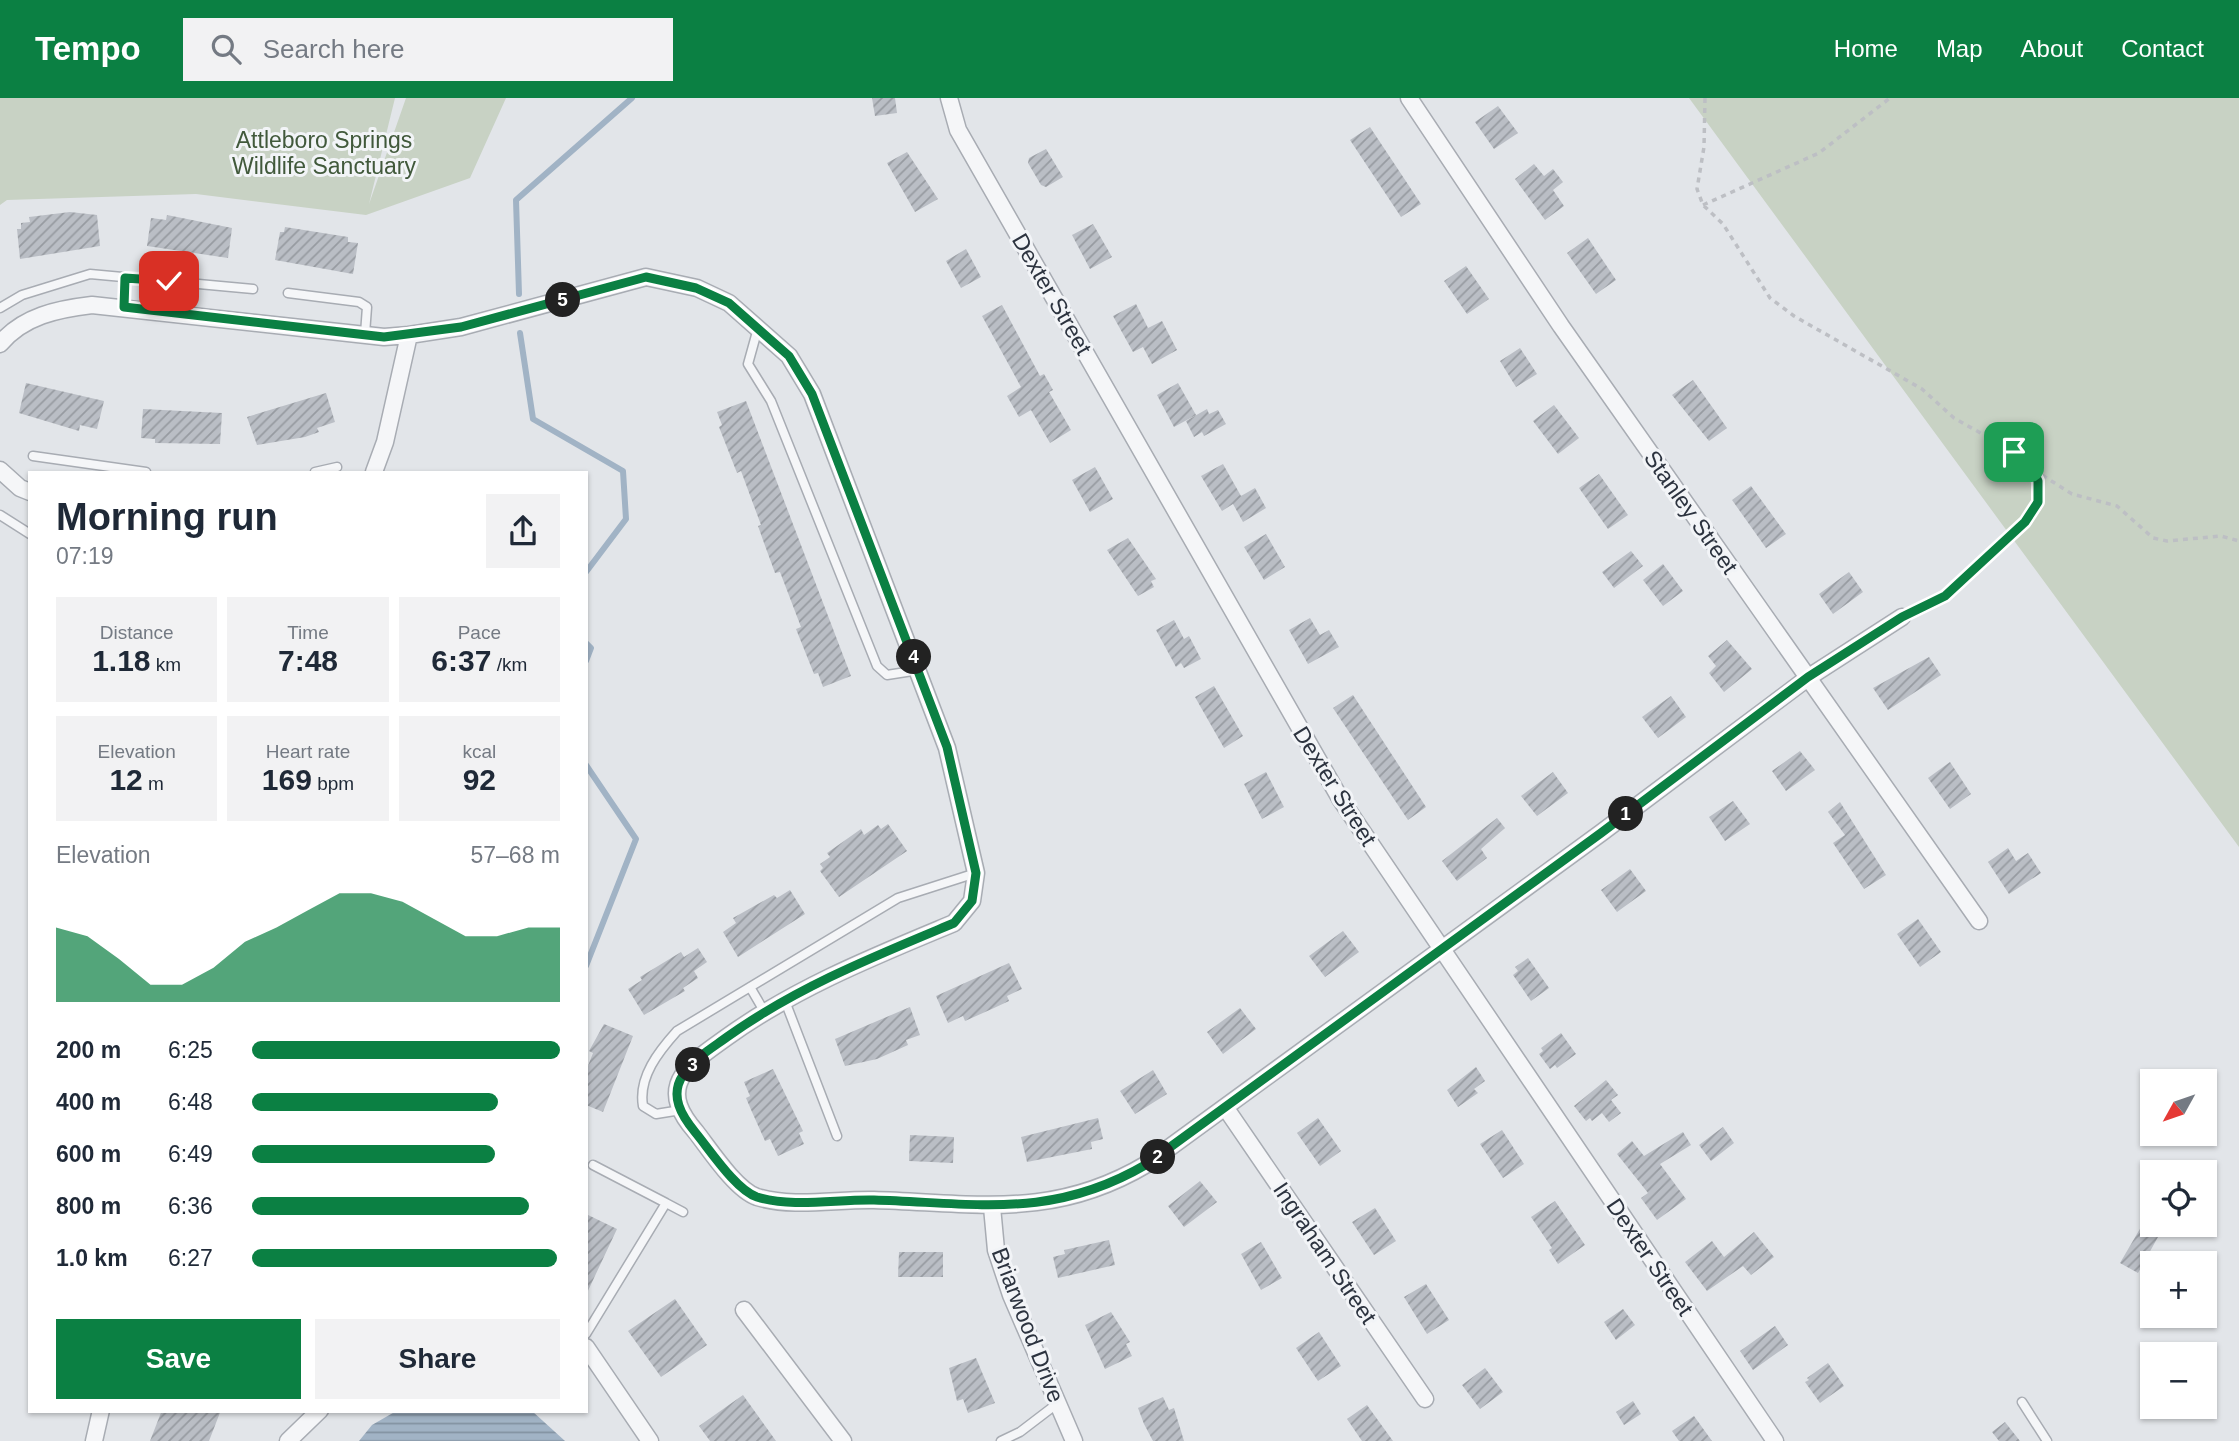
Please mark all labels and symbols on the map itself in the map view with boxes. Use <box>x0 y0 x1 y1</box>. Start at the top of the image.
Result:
park label: Attleboro Springs Wildlife Sanctuary <box>232 127 417 179</box>
street label: Dexter Street <box>1007 229 1097 360</box>
pin <box>139 251 199 311</box>
pin: 5 <box>546 282 580 318</box>
pin <box>1984 422 2044 482</box>
street label: Stanley Street <box>1639 445 1743 579</box>
pin: 4 <box>897 640 932 674</box>
street label: Dexter Street <box>1288 722 1382 851</box>
pin: 1 <box>1608 796 1644 832</box>
pin: 3 <box>676 1048 710 1082</box>
north arrow <box>2140 1069 2217 1146</box>
pin: 2 <box>1140 1140 1176 1174</box>
street label: Ingraham Street <box>1268 1177 1382 1329</box>
street label: Dexter Street <box>1601 1194 1699 1321</box>
street label: Briarwood Drive <box>987 1244 1069 1406</box>

